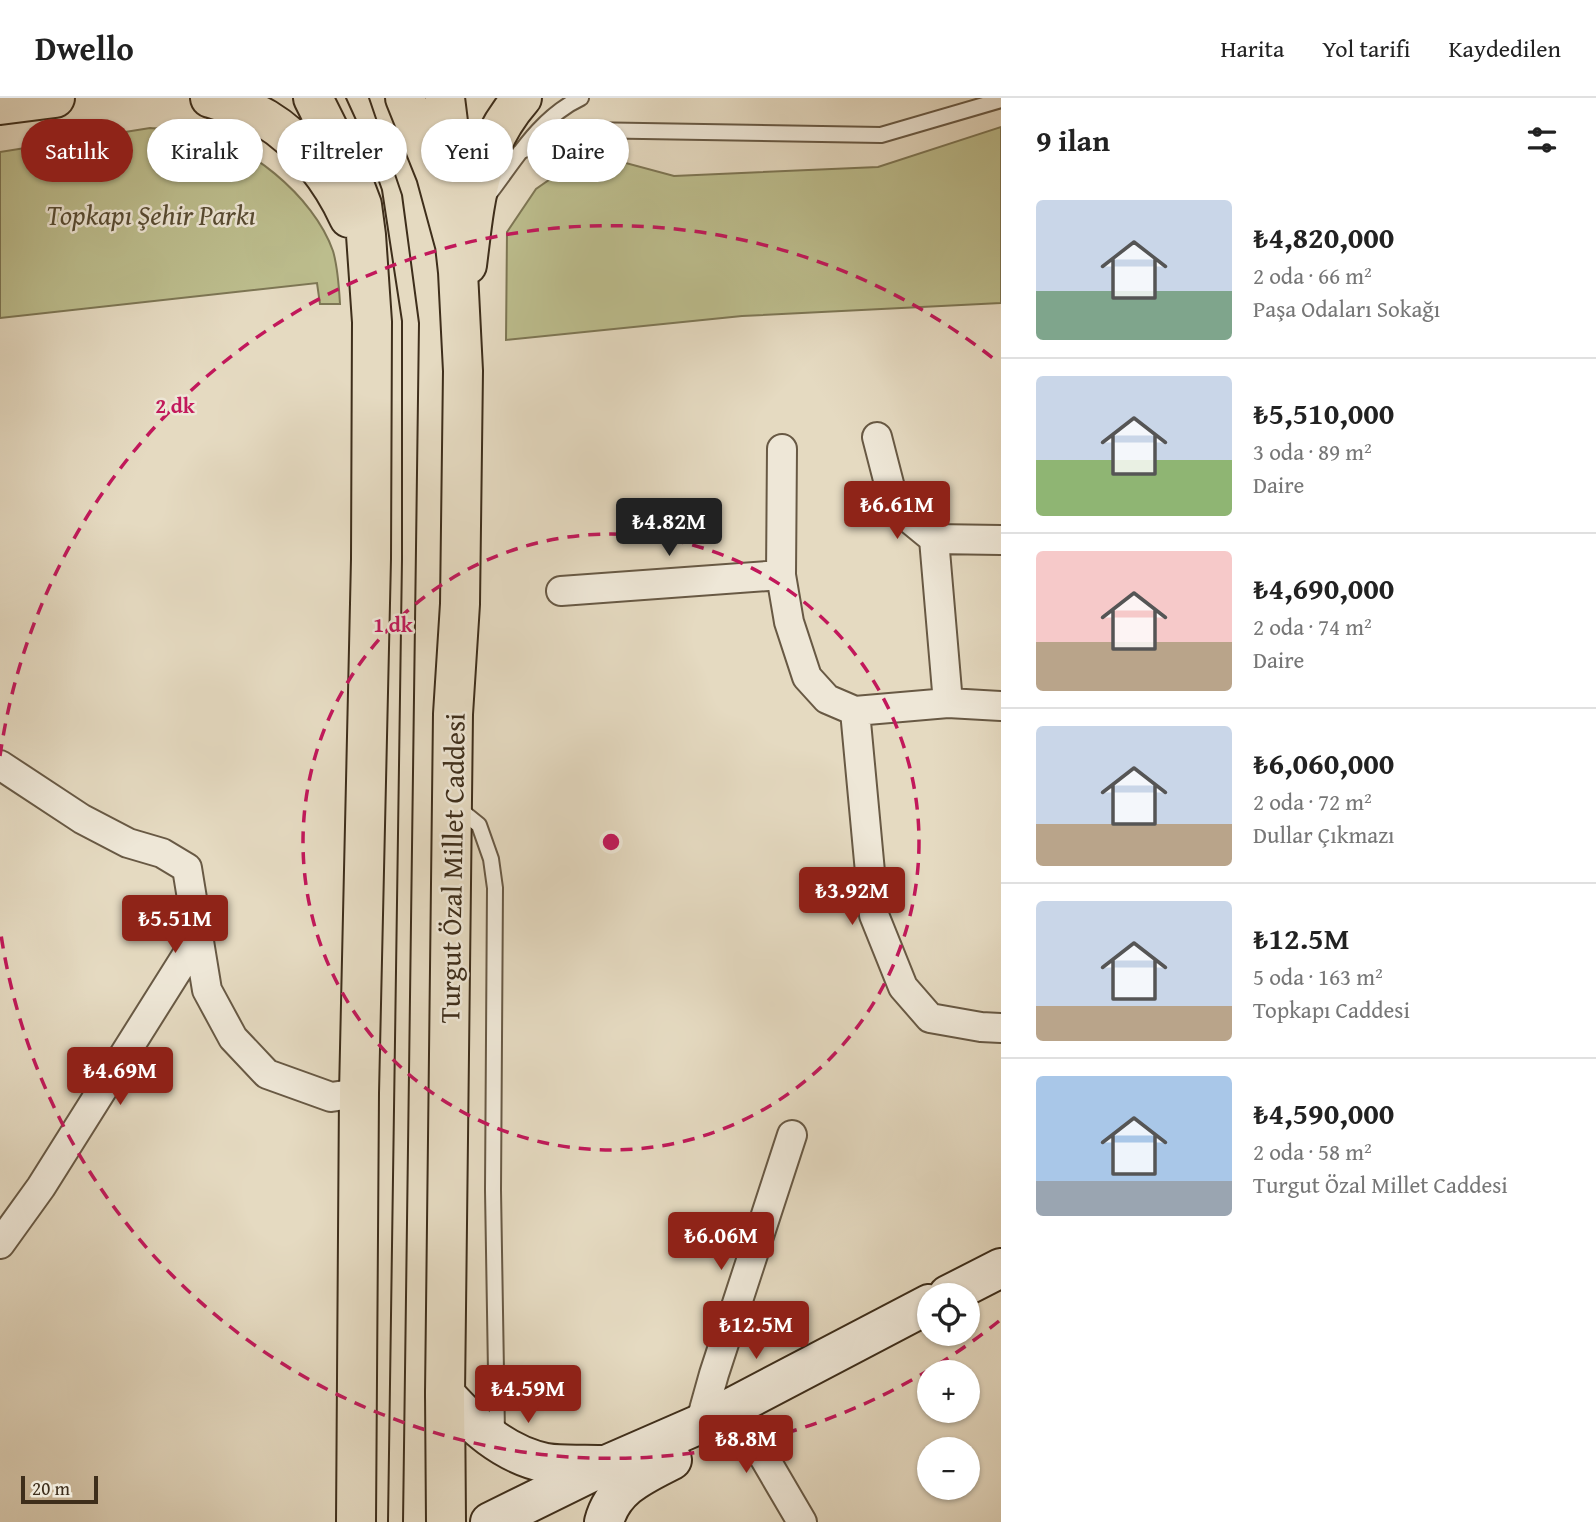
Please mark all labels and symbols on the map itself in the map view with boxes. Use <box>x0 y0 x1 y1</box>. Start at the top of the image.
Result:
park label: Topkapı Şehir Parkı <box>46 194 256 235</box>
text: 2 dk <box>155 390 196 421</box>
pin: ₺6.61M <box>840 482 954 541</box>
pin: ₺4.82M <box>612 498 726 558</box>
text: 1 dk <box>373 609 414 640</box>
street label: Turgut Özal Millet Caddesi <box>428 712 475 1023</box>
centre of rings <box>599 830 623 854</box>
pin: ₺3.92M <box>795 868 909 927</box>
pin: ₺5.51M <box>118 896 232 955</box>
pin: ₺4.69M <box>63 1048 177 1107</box>
pin: ₺6.06M <box>664 1212 778 1272</box>
pin: ₺12.5M <box>699 1302 813 1361</box>
pin: ₺4.59M <box>471 1366 585 1425</box>
pin: ₺8.8M <box>697 1416 795 1475</box>
scale bar <box>21 1473 98 1505</box>

